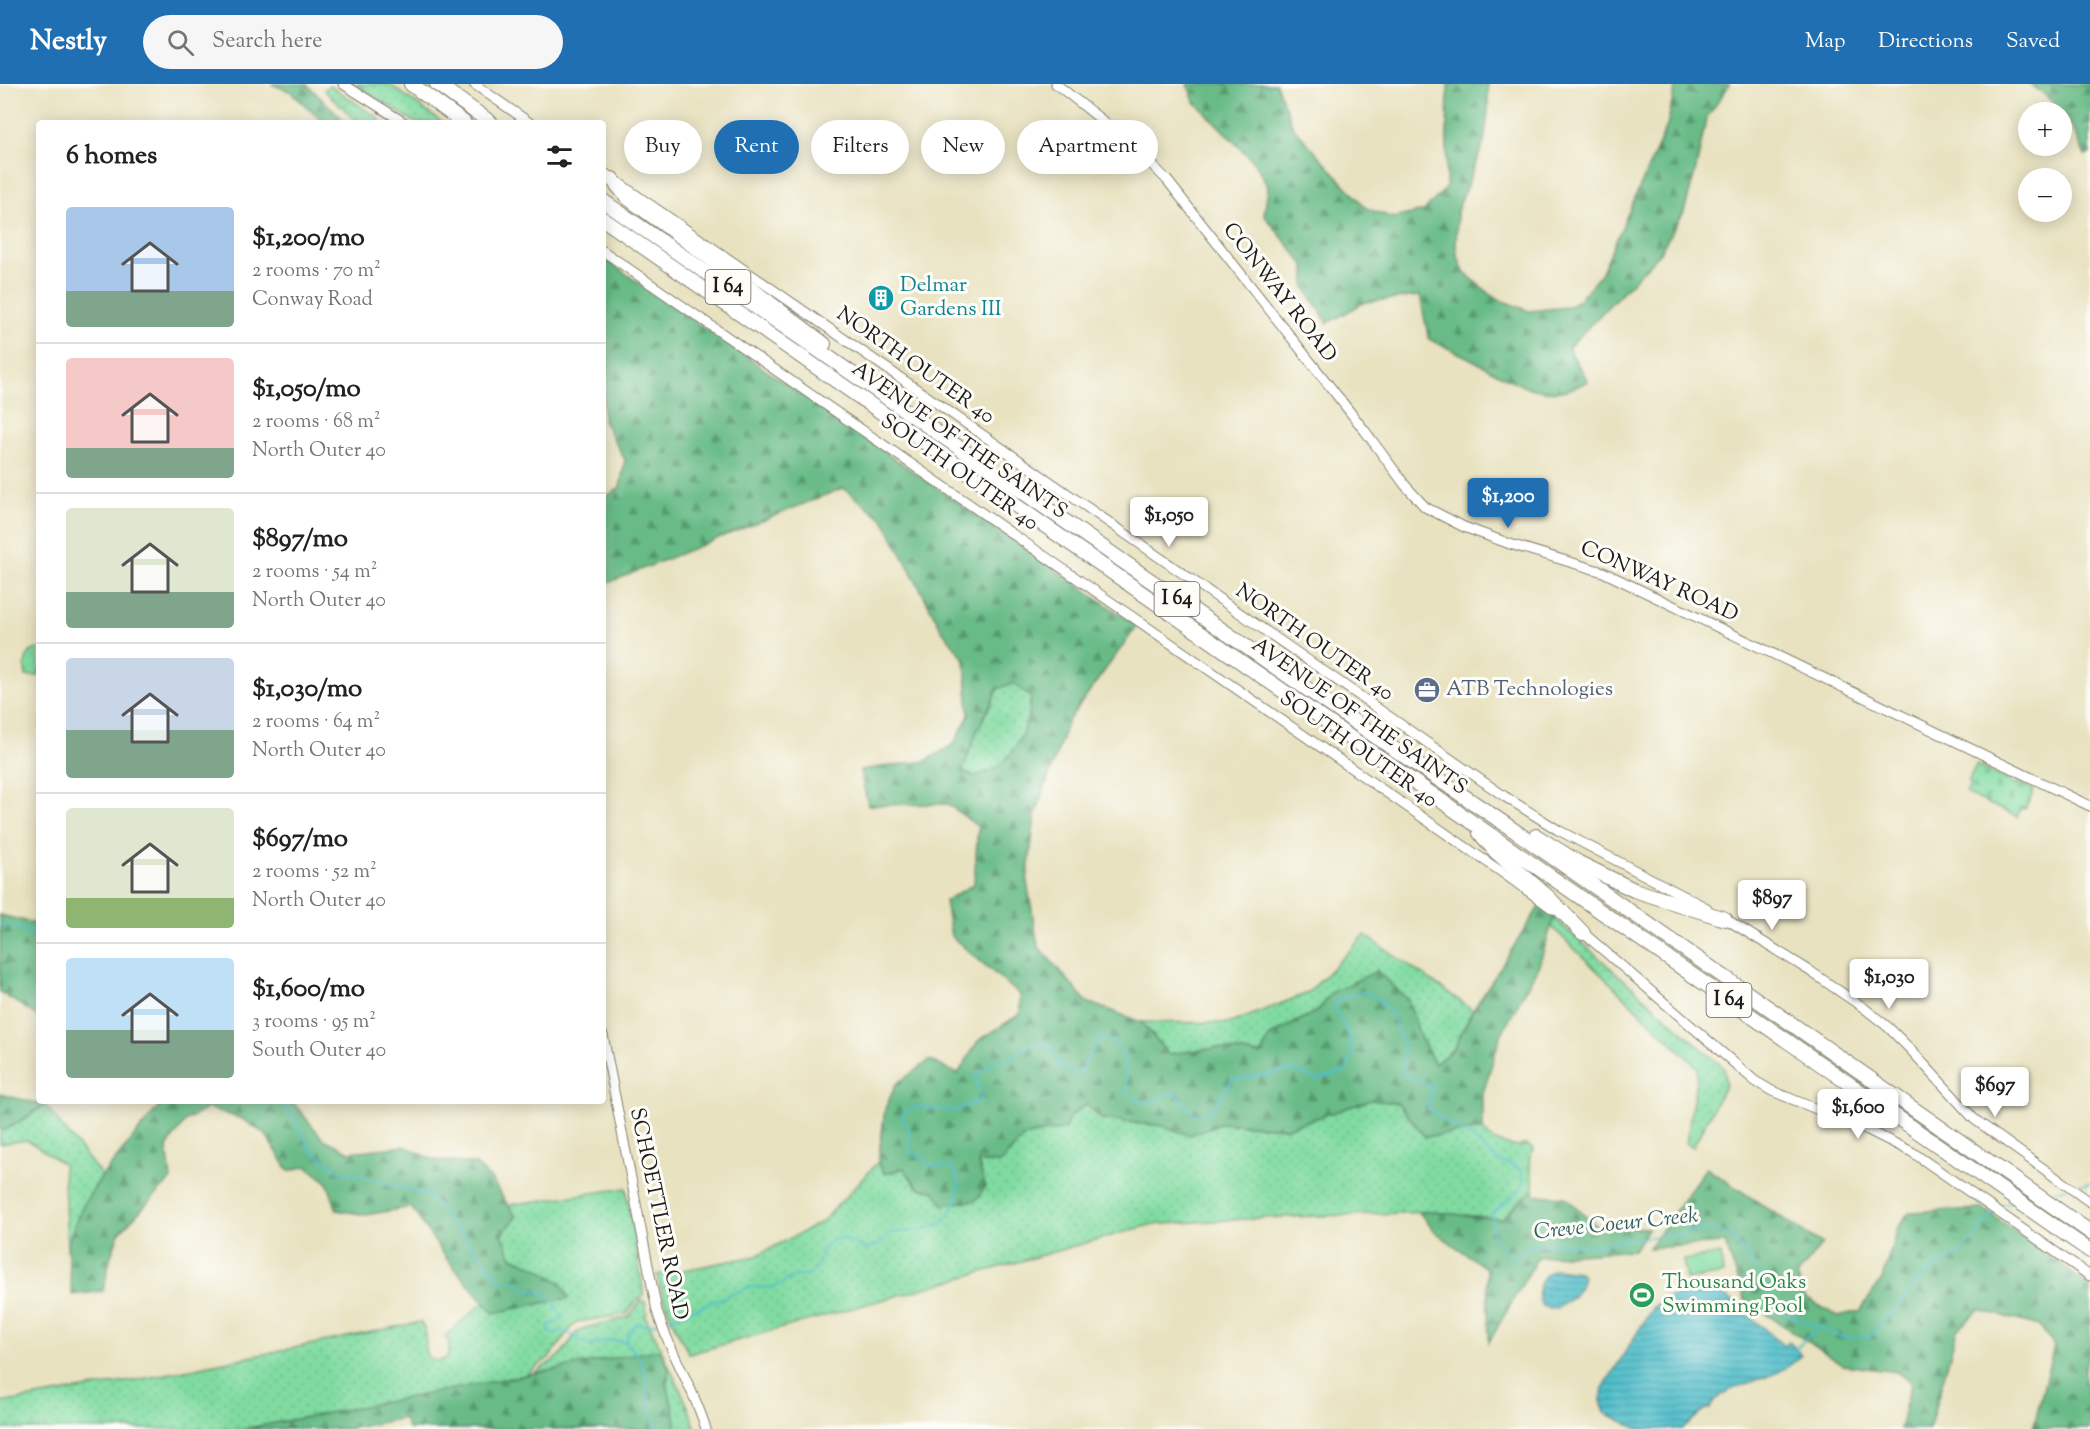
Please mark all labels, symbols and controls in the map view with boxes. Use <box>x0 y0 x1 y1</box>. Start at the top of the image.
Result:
search box <box>143 15 563 69</box>
text: Nestly <box>30 22 107 62</box>
icon: search <box>164 26 197 59</box>
text: Search here <box>212 26 322 58</box>
text: Map <box>1805 27 1845 57</box>
text: Directions <box>1878 27 1973 57</box>
text: Saved <box>2006 27 2060 57</box>
map controls <box>2018 102 2072 222</box>
button: + <box>2018 102 2072 156</box>
chip: Buy <box>624 120 702 174</box>
chip: Rent <box>714 120 799 174</box>
chip: Filters <box>811 120 909 174</box>
chip: New <box>921 120 1005 174</box>
chip: Apartment <box>1017 120 1158 174</box>
text: 6 homes <box>66 138 157 175</box>
icon: filters <box>543 140 576 173</box>
button: − <box>2018 168 2072 222</box>
street label: CONWAY ROAD <box>1215 217 1343 369</box>
text: $1,200/mo <box>252 220 365 257</box>
icon: home <box>114 231 186 303</box>
text: 2 rooms · 70 m² <box>252 257 381 286</box>
road number: I 64 <box>706 270 750 304</box>
place label: Delmar Gardens III <box>900 271 1002 325</box>
building icon: Delmar Gardens III <box>866 283 896 313</box>
text: Conway Road <box>252 286 373 315</box>
street label: NORTH OUTER 40 <box>830 300 1000 432</box>
street label: AVENUE OF THE SAINTS <box>845 355 1073 527</box>
text: $1,050/mo <box>252 371 361 408</box>
icon: home <box>114 382 186 454</box>
street label: SOUTH OUTER 40 <box>874 407 1044 539</box>
text: 2 rooms · 68 m² <box>252 408 380 437</box>
text: North Outer 40 <box>252 437 386 466</box>
pin: $1,200 <box>1459 478 1557 529</box>
text: $1,200 <box>1482 483 1534 512</box>
pin: $1,050 <box>1120 497 1218 548</box>
text: $1,050 <box>1144 502 1194 531</box>
text: $897/mo <box>252 521 348 558</box>
icon: home <box>114 532 186 604</box>
street label: CONWAY ROAD <box>1575 534 1743 630</box>
text: 2 rooms · 54 m² <box>252 558 377 587</box>
street label: NORTH OUTER 40 <box>1229 577 1399 709</box>
road number: I 64 <box>1154 582 1200 616</box>
text: North Outer 40 <box>252 587 386 616</box>
street label: AVENUE OF THE SAINTS <box>1245 631 1473 803</box>
text: $1,030/mo <box>252 671 362 708</box>
office icon: ATB Technologies <box>1412 675 1442 705</box>
place label: ATB Technologies <box>1446 675 1613 705</box>
icon: home <box>114 682 186 754</box>
street label: SOUTH OUTER 40 <box>1273 684 1443 816</box>
text: 2 rooms · 64 m² <box>252 708 380 737</box>
text: North Outer 40 <box>252 737 386 766</box>
text: $697/mo <box>252 821 348 858</box>
icon: home <box>114 832 186 904</box>
text: 2 rooms · 52 m² <box>252 858 377 887</box>
pin: $897 <box>1736 880 1808 931</box>
text: $897 <box>1752 885 1792 914</box>
text: North Outer 40 <box>252 887 386 916</box>
pin: $1,030 <box>1840 959 1938 1010</box>
text: $1,030 <box>1864 964 1914 993</box>
text: $1,600/mo <box>252 971 365 1008</box>
icon: home <box>114 982 186 1054</box>
road number: I 64 <box>1706 983 1752 1017</box>
text: 3 rooms · 95 m² <box>252 1008 376 1037</box>
text: South Outer 40 <box>252 1037 386 1066</box>
pin: $697 <box>1959 1067 2031 1118</box>
text: $697 <box>1975 1072 2015 1101</box>
pin: $1,600 <box>1809 1089 1907 1140</box>
text: $1,600 <box>1831 1094 1885 1123</box>
street label: SCHOETTLER ROAD <box>621 1105 695 1323</box>
water label: Creve Coeur Creek <box>1532 1200 1700 1250</box>
place label: Thousand Oaks Swimming Pool <box>1662 1268 1806 1322</box>
sports icon: Thousand Oaks Swimming Pool <box>1627 1280 1657 1310</box>

